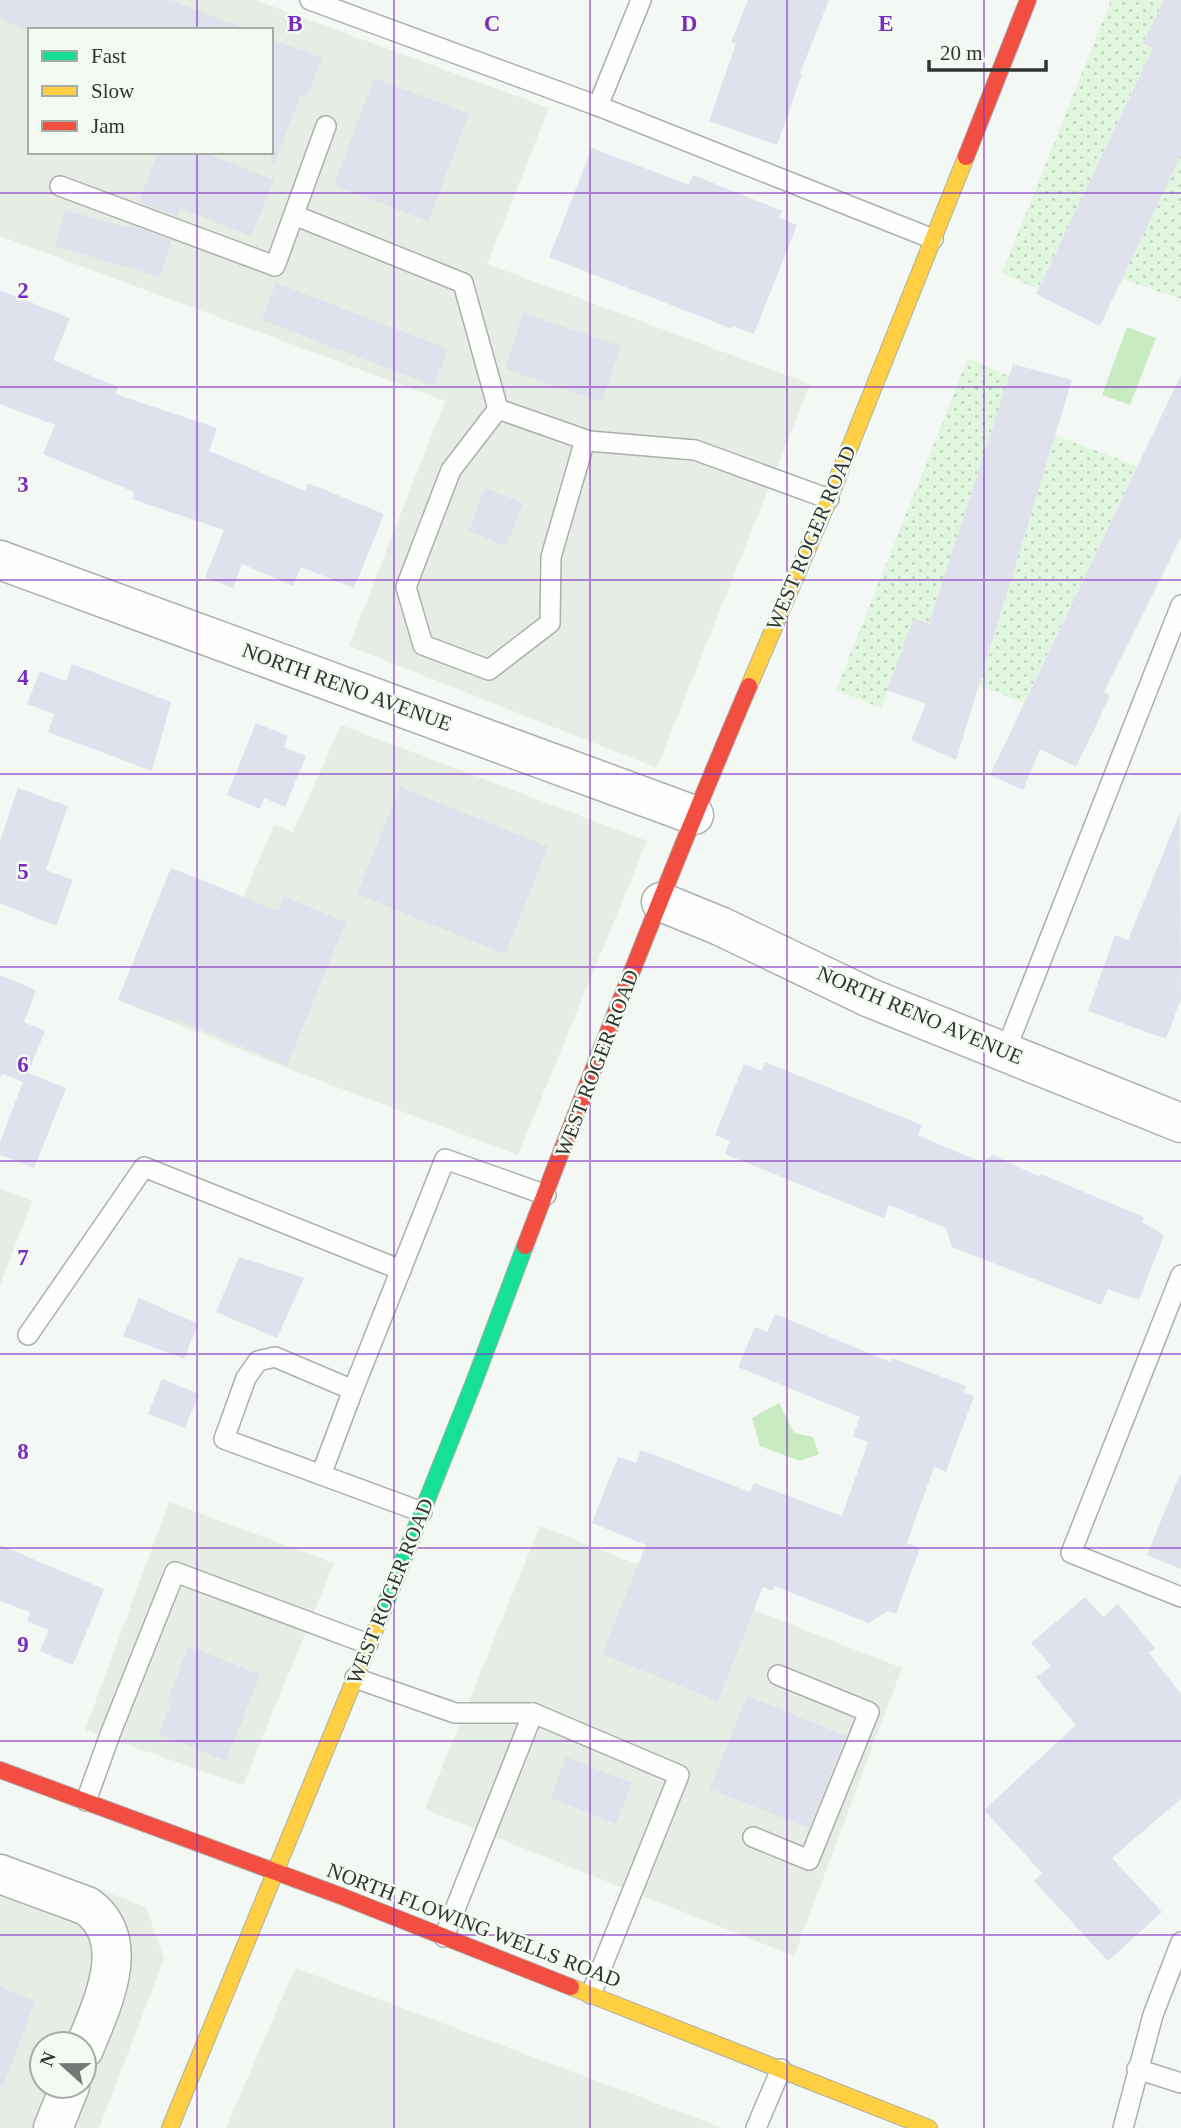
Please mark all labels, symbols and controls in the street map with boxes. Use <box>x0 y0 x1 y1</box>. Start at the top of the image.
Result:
text: B <box>287 11 303 36</box>
text: C <box>484 11 500 36</box>
text: D <box>681 11 697 36</box>
text: E <box>878 11 894 36</box>
legend <box>28 28 273 154</box>
scale bar <box>929 28 1046 72</box>
text: 20 m <box>940 41 983 65</box>
text: Fast <box>91 44 126 68</box>
text: Slow <box>91 79 135 103</box>
text: Jam <box>91 114 125 138</box>
text: 2 <box>17 278 29 303</box>
street label: WEST ROGER ROAD <box>761 442 861 634</box>
text: 3 <box>17 472 29 497</box>
street label: NORTH RENO AVENUE <box>239 638 455 736</box>
text: 4 <box>17 665 29 690</box>
text: 5 <box>17 859 29 884</box>
street label: NORTH RENO AVENUE <box>814 961 1026 1069</box>
street label: WEST ROGER ROAD <box>550 966 644 1160</box>
text: 6 <box>17 1052 29 1077</box>
text: 7 <box>17 1245 29 1270</box>
text: 8 <box>17 1439 29 1464</box>
street label: WEST ROGER ROAD <box>342 1495 438 1687</box>
text: 9 <box>17 1632 29 1657</box>
street label: NORTH FLOWING WELLS ROAD <box>324 1858 624 1992</box>
north arrow <box>28 2030 98 2100</box>
text: N <box>35 2049 60 2069</box>

